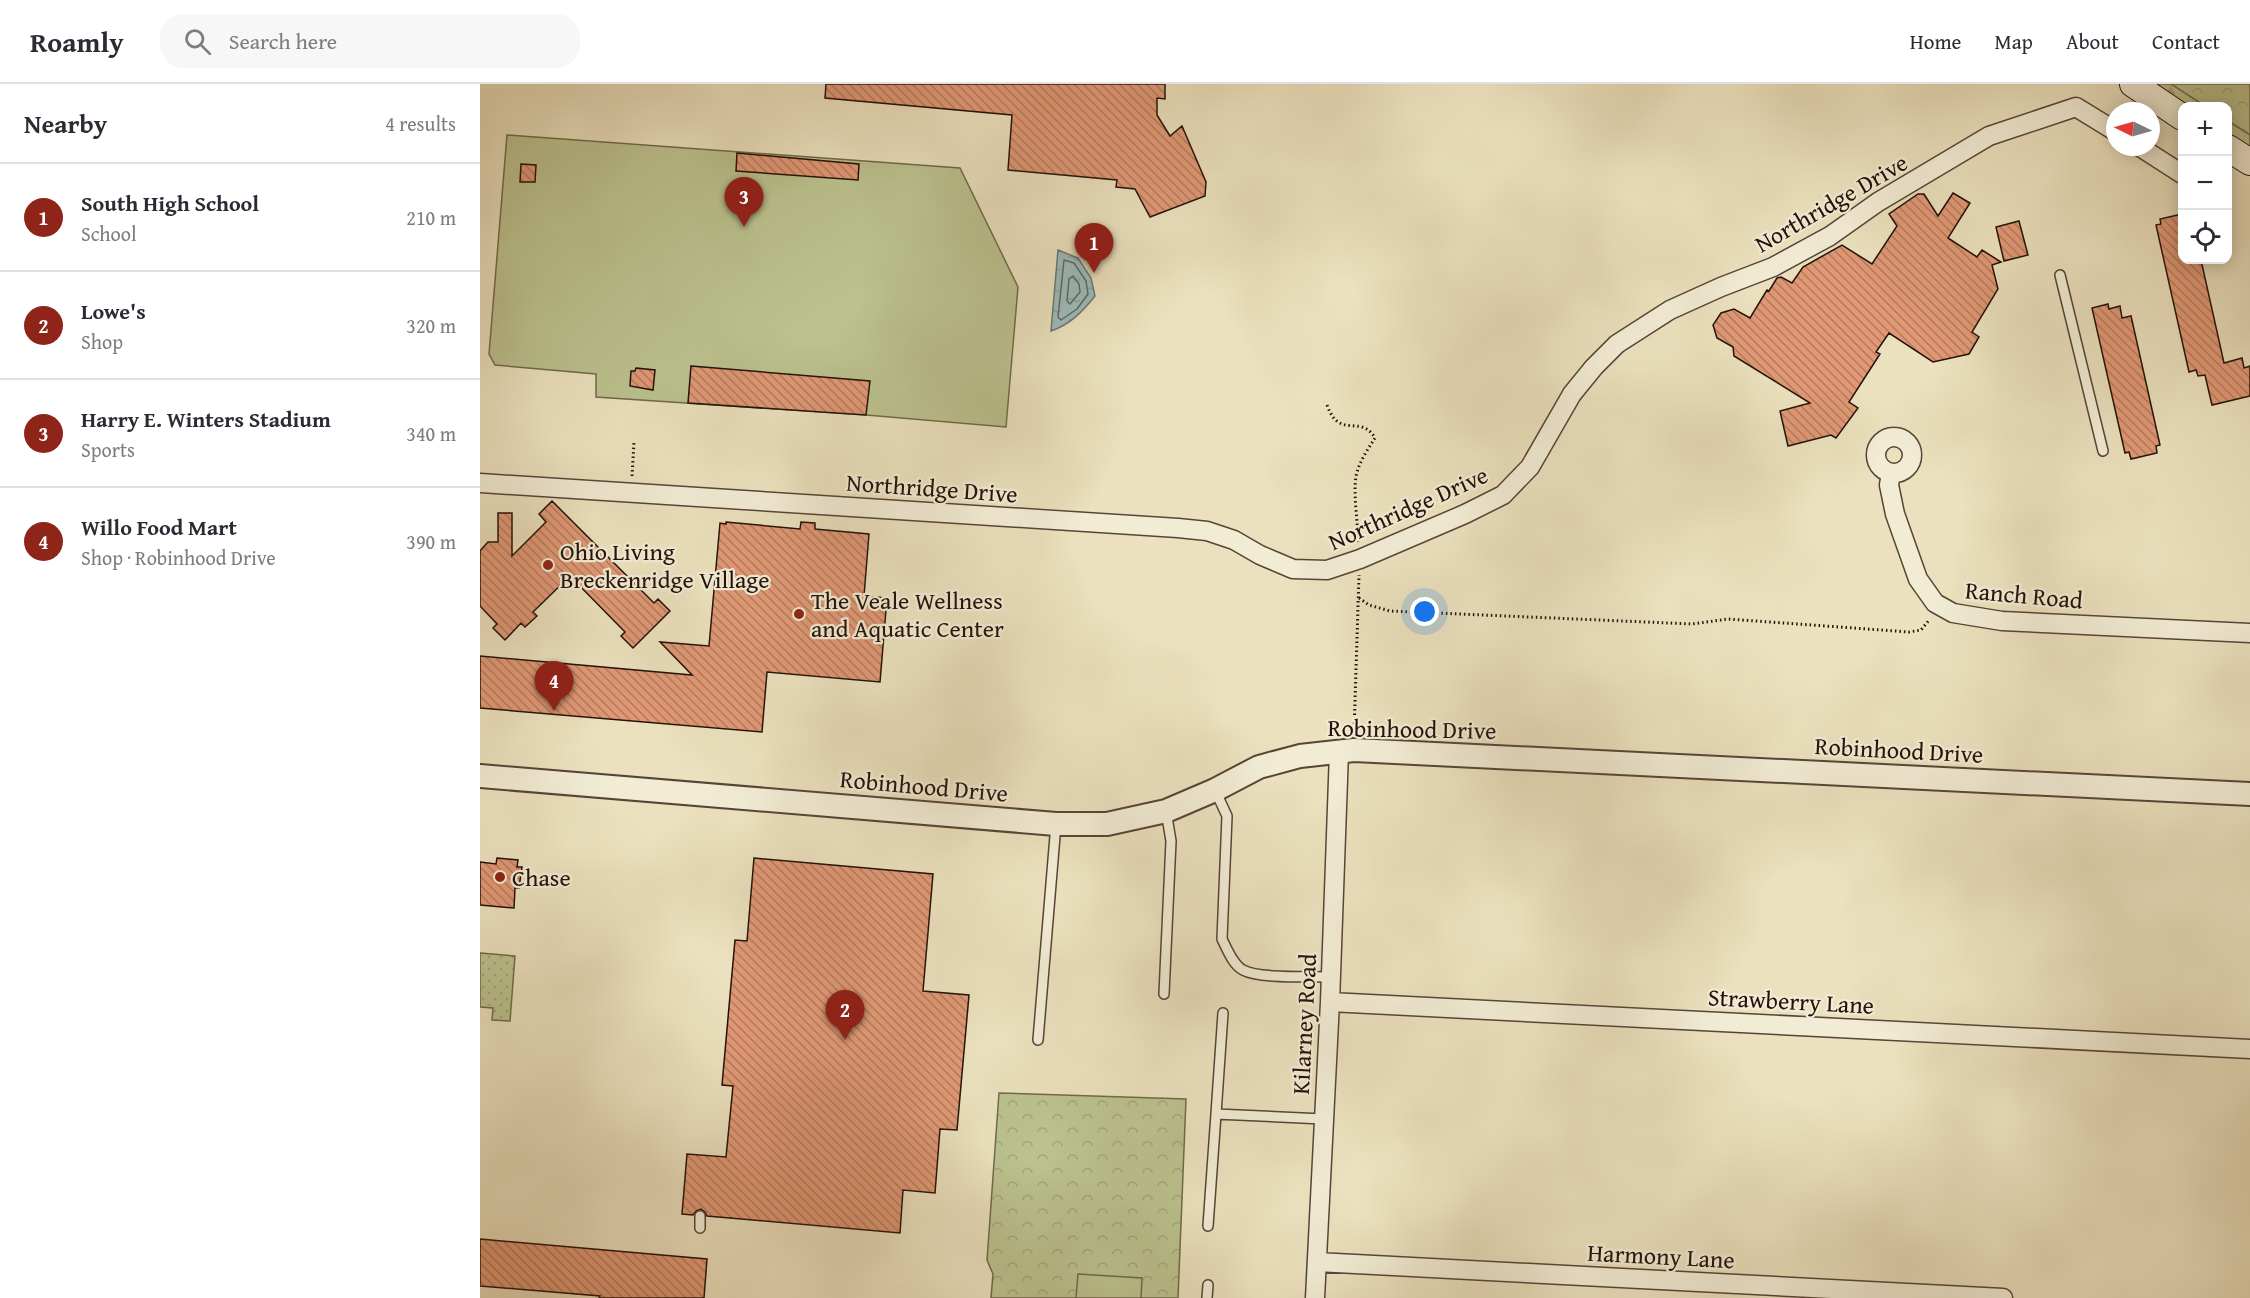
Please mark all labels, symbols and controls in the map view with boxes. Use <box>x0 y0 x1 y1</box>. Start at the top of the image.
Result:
search box <box>160 14 580 68</box>
text: Roamly <box>30 21 124 62</box>
icon: search <box>181 25 214 58</box>
text: Search here <box>229 25 337 57</box>
text: Home <box>1910 26 1961 57</box>
text: Map <box>1994 26 2033 57</box>
text: About <box>2066 26 2119 57</box>
text: Contact <box>2152 26 2220 57</box>
north arrow <box>2106 102 2160 156</box>
map controls <box>2178 102 2232 264</box>
button: + <box>2178 102 2232 156</box>
text: Nearby <box>24 104 107 143</box>
text: 4 results <box>385 109 456 138</box>
street label: Northridge Drive <box>1748 145 1914 261</box>
button: − <box>2178 156 2232 210</box>
pin: 3 <box>724 178 764 227</box>
text: South High School <box>81 187 259 219</box>
text: 1 <box>38 203 49 232</box>
text: 210 m <box>406 203 456 232</box>
button: locate <box>2178 210 2232 264</box>
text: School <box>81 219 137 248</box>
pin: 1 <box>1074 224 1114 273</box>
text: Lowe's <box>81 295 146 327</box>
text: 2 <box>38 311 49 340</box>
text: 320 m <box>406 311 456 340</box>
text: Shop <box>81 327 123 356</box>
text: Harry E. Winters Stadium <box>81 403 331 435</box>
text: 3 <box>38 419 49 448</box>
text: 340 m <box>406 419 456 448</box>
text: Sports <box>81 435 135 464</box>
street label: Northridge Drive <box>1323 457 1493 559</box>
street label: Northridge Drive <box>845 465 1019 511</box>
text: Willo Food Mart <box>81 511 237 543</box>
text: 4 <box>38 527 49 556</box>
text: 390 m <box>406 527 456 556</box>
place label: Ohio Living Breckenridge Village <box>560 534 770 597</box>
text: Shop · Robinhood Drive <box>81 543 276 572</box>
marker: Ohio Living Breckenridge Village <box>541 558 555 572</box>
street label: Ranch Road <box>1964 572 2084 618</box>
place label: The Veale Wellness and Aquatic Center <box>811 583 1004 646</box>
your location <box>1410 597 1439 626</box>
marker: The Veale Wellness and Aquatic Center <box>792 607 806 621</box>
pin: 4 <box>534 662 574 711</box>
street label: Robinhood Drive <box>1327 710 1497 748</box>
street label: Robinhood Drive <box>1814 728 1984 772</box>
street label: Robinhood Drive <box>838 761 1010 811</box>
place label: Chase <box>512 860 571 895</box>
marker: Chase <box>493 870 507 884</box>
street label: Kilarney Road <box>1283 952 1325 1095</box>
street label: Strawberry Lane <box>1707 979 1875 1023</box>
pin: 2 <box>826 990 865 1040</box>
street label: Harmony Lane <box>1586 1235 1736 1277</box>

